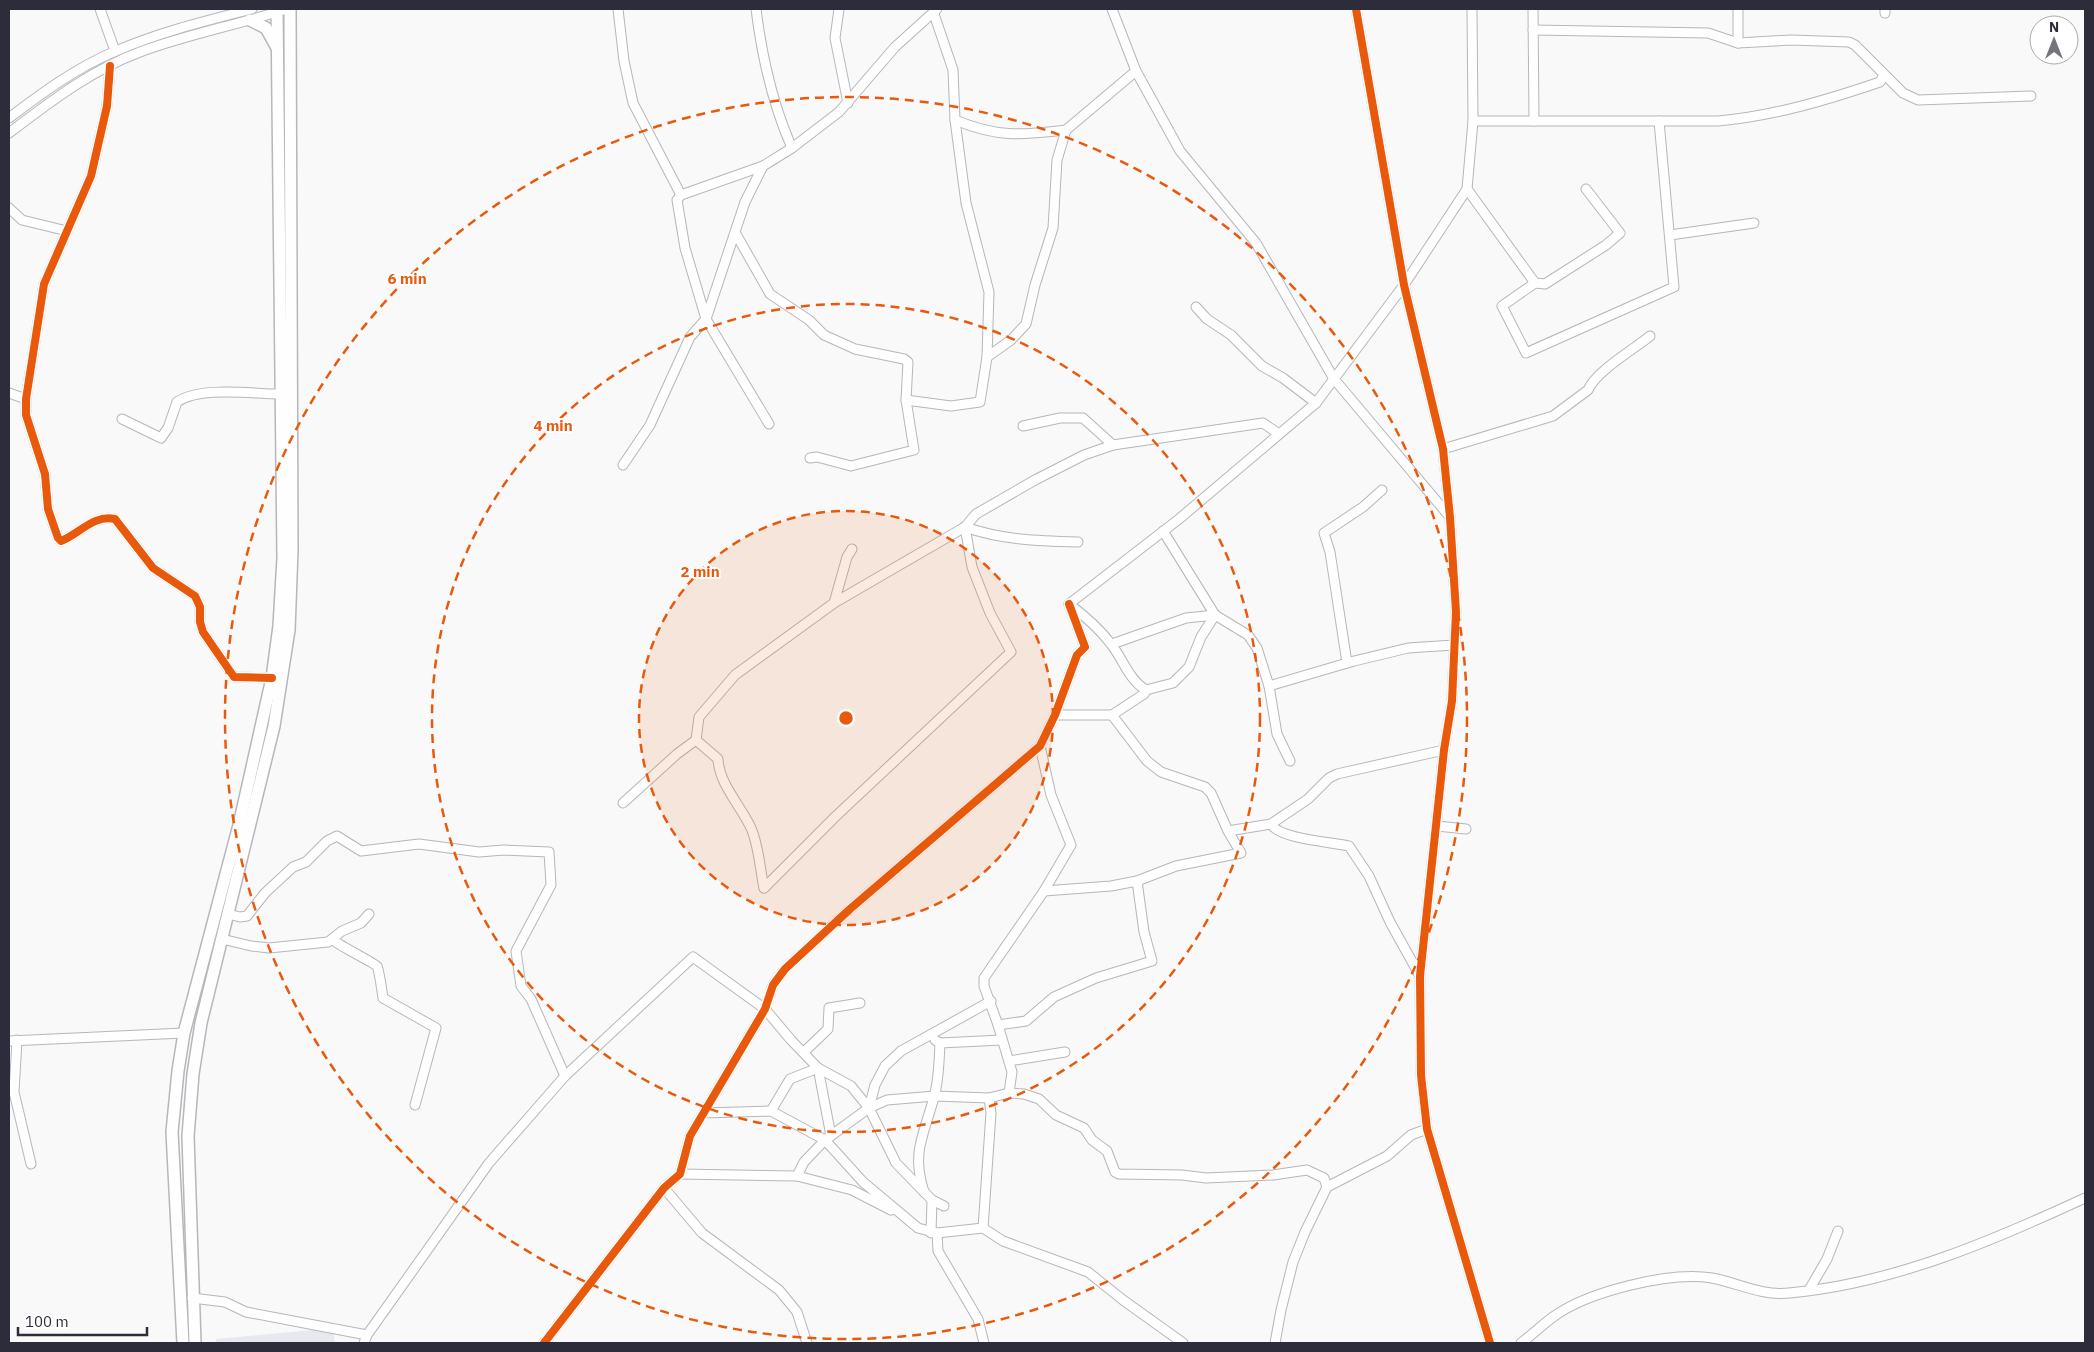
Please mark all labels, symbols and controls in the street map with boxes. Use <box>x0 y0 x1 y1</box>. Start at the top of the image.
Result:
north arrow <box>2029 15 2079 65</box>
text: N <box>2049 18 2059 36</box>
text: 6 min <box>387 269 427 288</box>
text: 4 min <box>533 416 573 435</box>
text: 2 min <box>680 562 720 581</box>
centre of rings <box>837 709 855 727</box>
scale bar <box>18 1304 146 1336</box>
text: 100 m <box>25 1312 69 1331</box>

